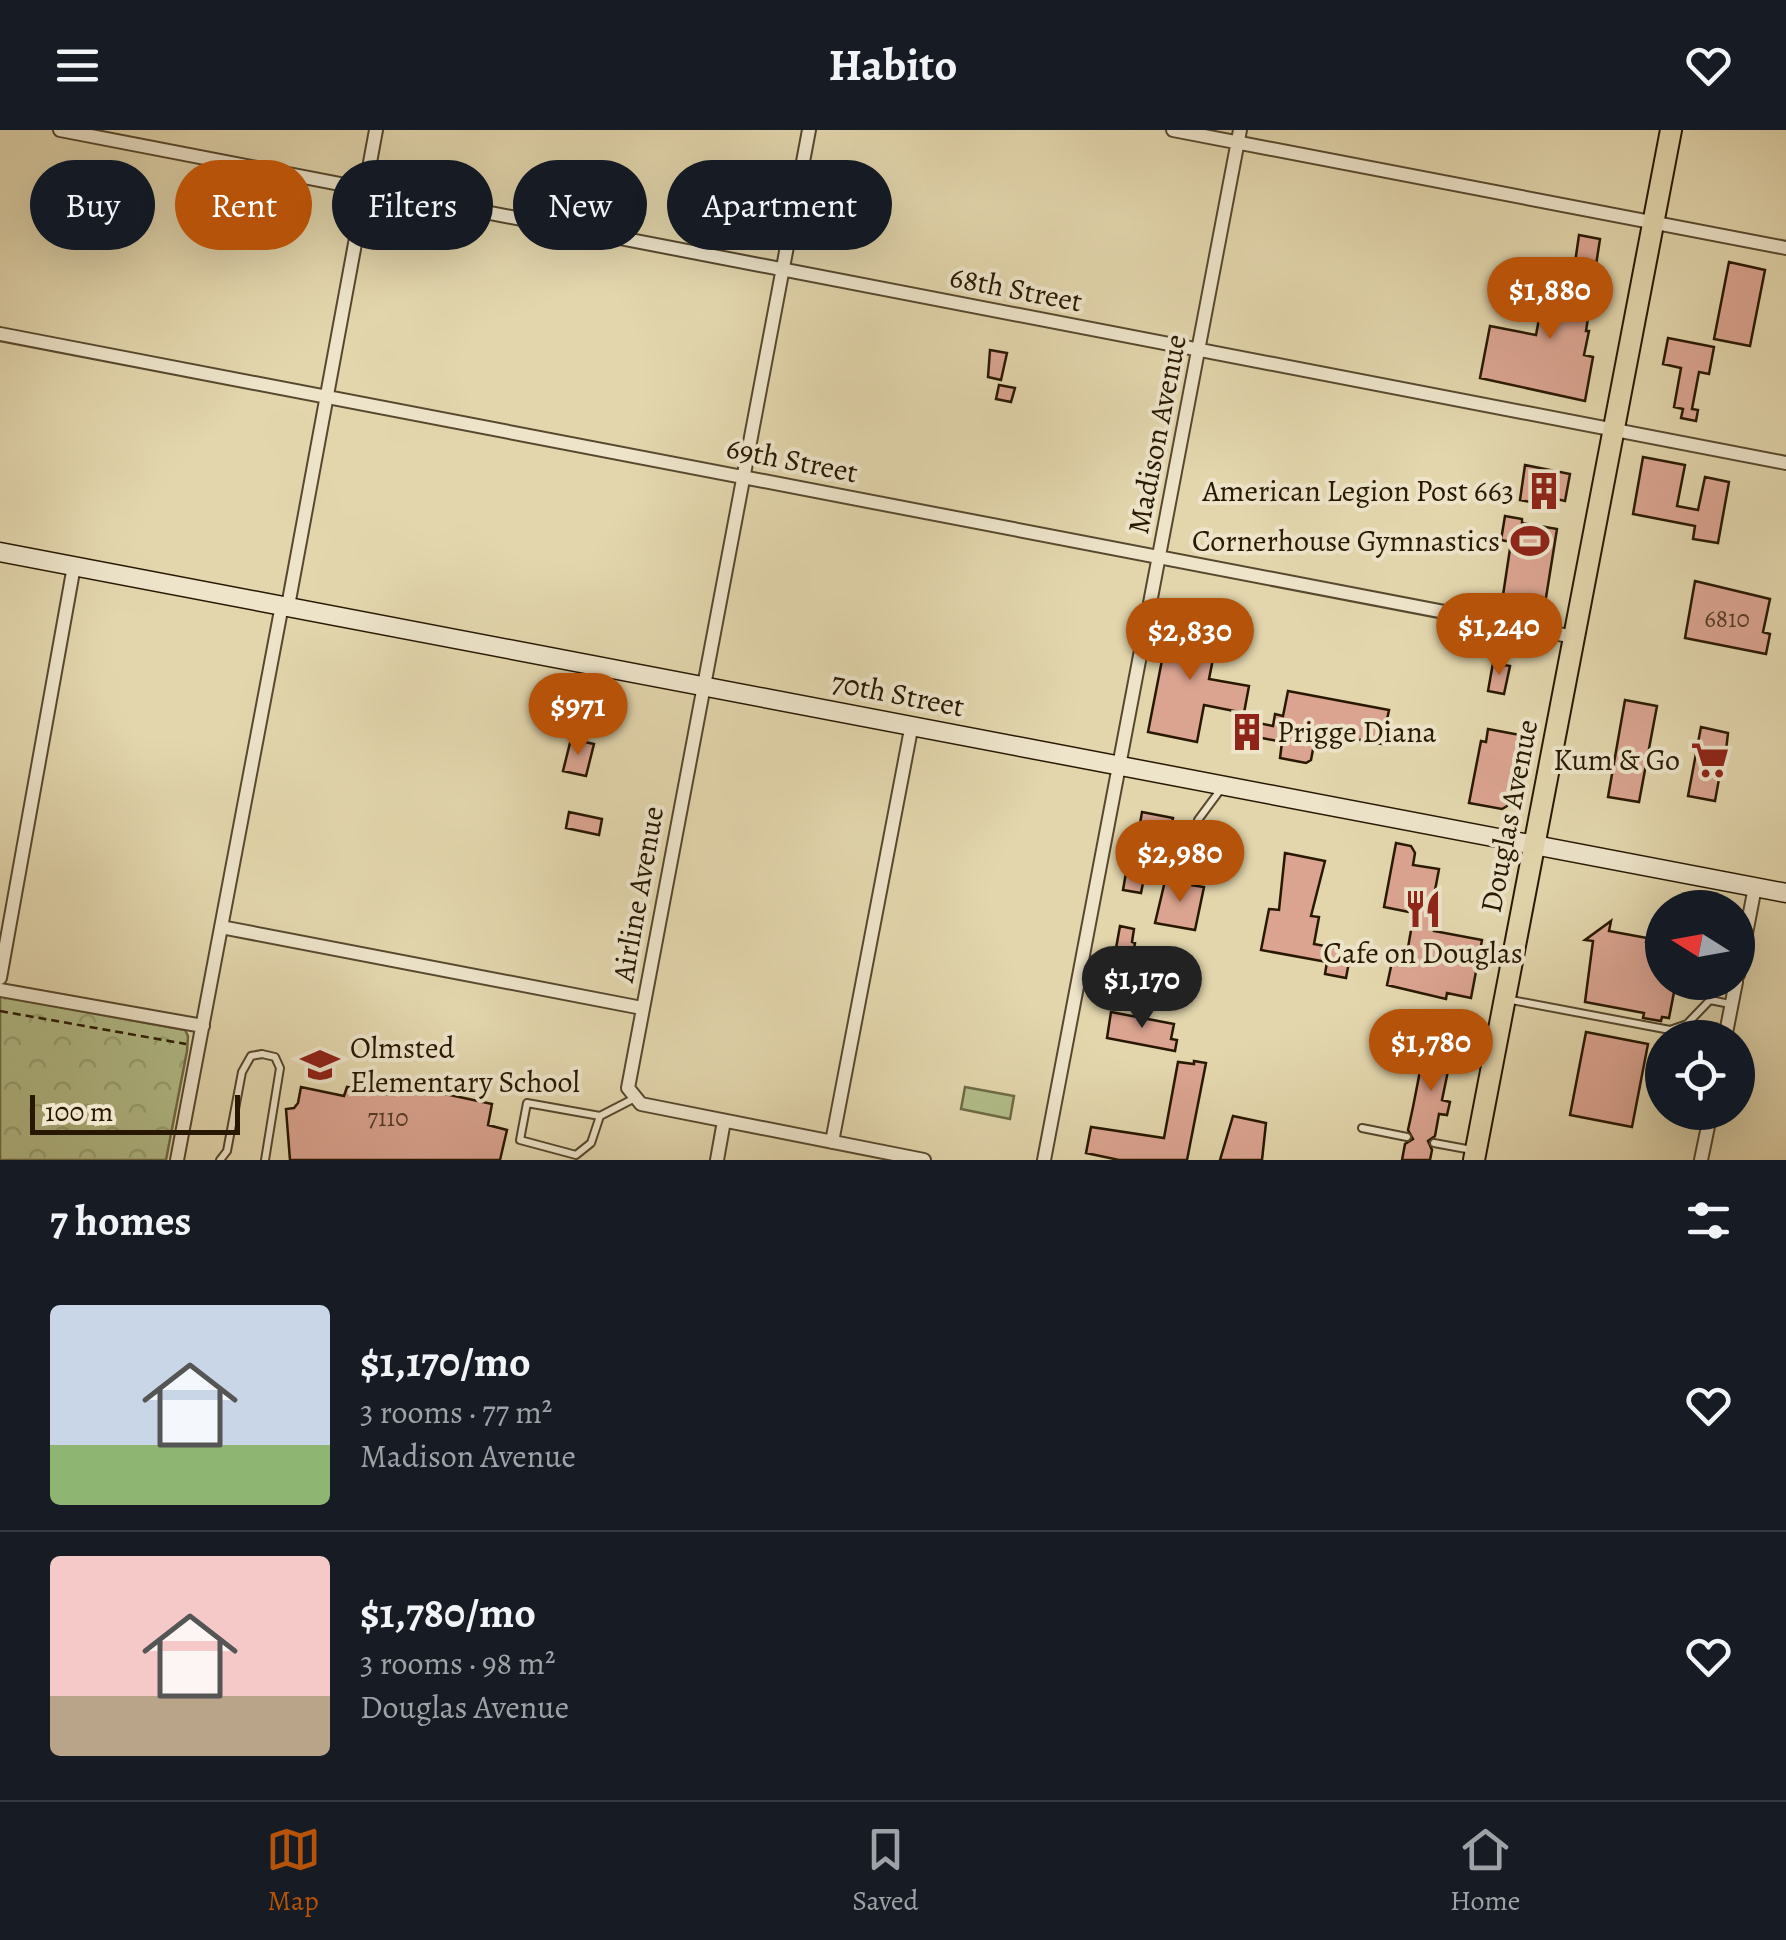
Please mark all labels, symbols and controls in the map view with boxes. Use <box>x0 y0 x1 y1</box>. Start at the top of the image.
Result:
text: Habito <box>828 34 958 96</box>
icon: menu <box>50 38 105 93</box>
icon: heart <box>1681 38 1736 93</box>
chip: Buy <box>30 160 155 250</box>
chip: Rent <box>175 160 312 250</box>
chip: Filters <box>332 160 493 250</box>
chip: New <box>513 160 647 250</box>
chip: Apartment <box>667 160 892 250</box>
street label: 68th Street <box>946 257 1086 321</box>
pin: $1,880 <box>1469 257 1631 342</box>
text: $1,880 <box>1509 267 1591 311</box>
street label: Madison Avenue <box>1118 331 1196 537</box>
street label: 69th Street <box>723 428 861 492</box>
building icon: American Legion Post 663 <box>1523 470 1565 512</box>
place label: American Legion Post 663 <box>1202 471 1514 511</box>
sports icon: Cornerhouse Gymnastics <box>1509 520 1551 562</box>
place label: Cornerhouse Gymnastics <box>1192 521 1500 561</box>
pin: $1,240 <box>1418 593 1580 678</box>
pin: $2,830 <box>1109 598 1271 683</box>
house number: 6810 <box>1704 602 1750 636</box>
text: $1,240 <box>1458 603 1540 647</box>
text: $2,830 <box>1148 608 1232 652</box>
street label: 70th Street <box>828 662 968 726</box>
pin: $971 <box>519 673 637 758</box>
text: $971 <box>551 683 605 727</box>
building icon: Prigge Diana <box>1226 711 1268 753</box>
place label: Prigge Diana <box>1277 712 1437 752</box>
street label: Douglas Avenue <box>1471 716 1547 916</box>
supermarket icon: Kum & Go <box>1689 739 1731 781</box>
place label: Kum & Go <box>1553 740 1680 780</box>
street label: Airline Avenue <box>603 803 673 986</box>
pin: $2,980 <box>1099 820 1261 905</box>
text: $2,980 <box>1137 830 1223 874</box>
restaurant icon: Cafe on Douglas <box>1402 888 1444 930</box>
north arrow <box>1645 890 1755 1000</box>
map controls <box>1645 890 1755 1130</box>
place label: Cafe on Douglas <box>1323 933 1523 973</box>
pin: $1,170 <box>1061 946 1223 1031</box>
text: $1,170 <box>1104 956 1180 1000</box>
pin: $1,780 <box>1350 1009 1512 1094</box>
text: $1,780 <box>1391 1019 1471 1063</box>
button: locate <box>1645 1020 1755 1130</box>
place label: Olmsted Elementary School <box>350 1028 580 1102</box>
school or university icon: Olmsted Elementary School <box>299 1044 341 1086</box>
scale bar <box>30 1090 240 1134</box>
text: 100 m <box>45 1093 113 1131</box>
house number: 7110 <box>368 1101 408 1135</box>
text: 7 homes <box>50 1192 191 1249</box>
icon: filters <box>1681 1193 1736 1248</box>
text: $1,170/mo <box>360 1333 531 1390</box>
icon: home <box>130 1345 250 1465</box>
icon: heart <box>1681 1378 1736 1433</box>
text: 3 rooms · 77 m² <box>360 1390 552 1434</box>
text: Madison Avenue <box>360 1434 576 1478</box>
text: $1,780/mo <box>360 1584 536 1641</box>
icon: home <box>130 1596 250 1716</box>
icon: heart <box>1681 1629 1736 1684</box>
text: 3 rooms · 98 m² <box>360 1641 556 1685</box>
text: Douglas Avenue <box>360 1685 569 1729</box>
tab: Map <box>266 1822 321 1920</box>
tab: Saved <box>852 1822 919 1920</box>
tab: Home <box>1450 1822 1520 1920</box>

